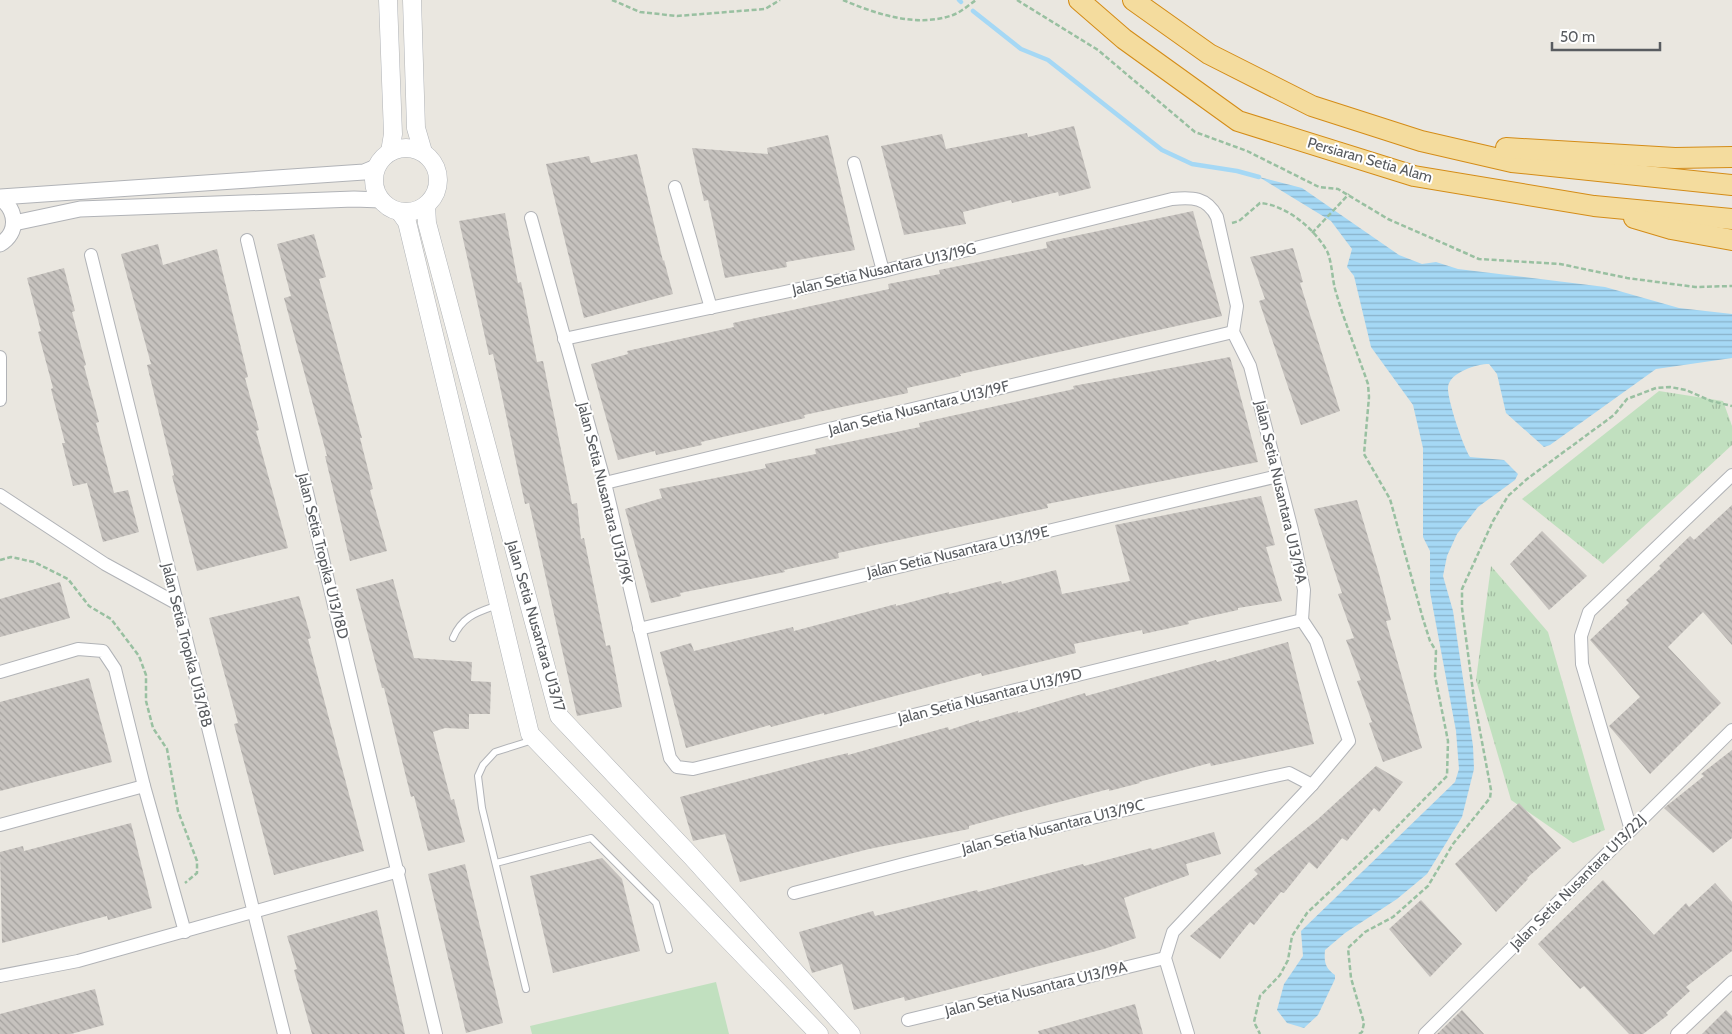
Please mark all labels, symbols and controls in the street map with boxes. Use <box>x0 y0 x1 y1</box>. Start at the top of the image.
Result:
scale bar <box>1552 20 1660 52</box>
text: 50 m <box>1560 28 1595 46</box>
street label: Persiaran Setia Alam <box>1305 134 1435 186</box>
street label: Jalan Setia Nusantara U13/19G <box>789 239 978 299</box>
street label: Jalan Setia Nusantara U13/19F <box>826 377 1012 439</box>
street label: Jalan Setia Nusantara U13/19A <box>1251 398 1311 586</box>
street label: Jalan Setia Nusantara U13/19K <box>573 399 636 586</box>
street label: Jalan Setia Tropika U13/18D <box>293 470 352 641</box>
street label: Jalan Setia Nusantara U13/19E <box>864 522 1051 582</box>
street label: Jalan Setia Nusantara U13/17 <box>503 537 569 714</box>
street label: Jalan Setia Tropika U13/18B <box>158 560 216 729</box>
street label: Jalan Setia Nusantara U13/19D <box>895 664 1084 728</box>
street label: Jalan Setia Nusantara U13/19C <box>959 796 1146 859</box>
street label: Jalan Setia Nusantara U13/22J <box>1506 810 1650 954</box>
street label: Jalan Setia Nusantara U13/19A <box>942 957 1130 1021</box>

